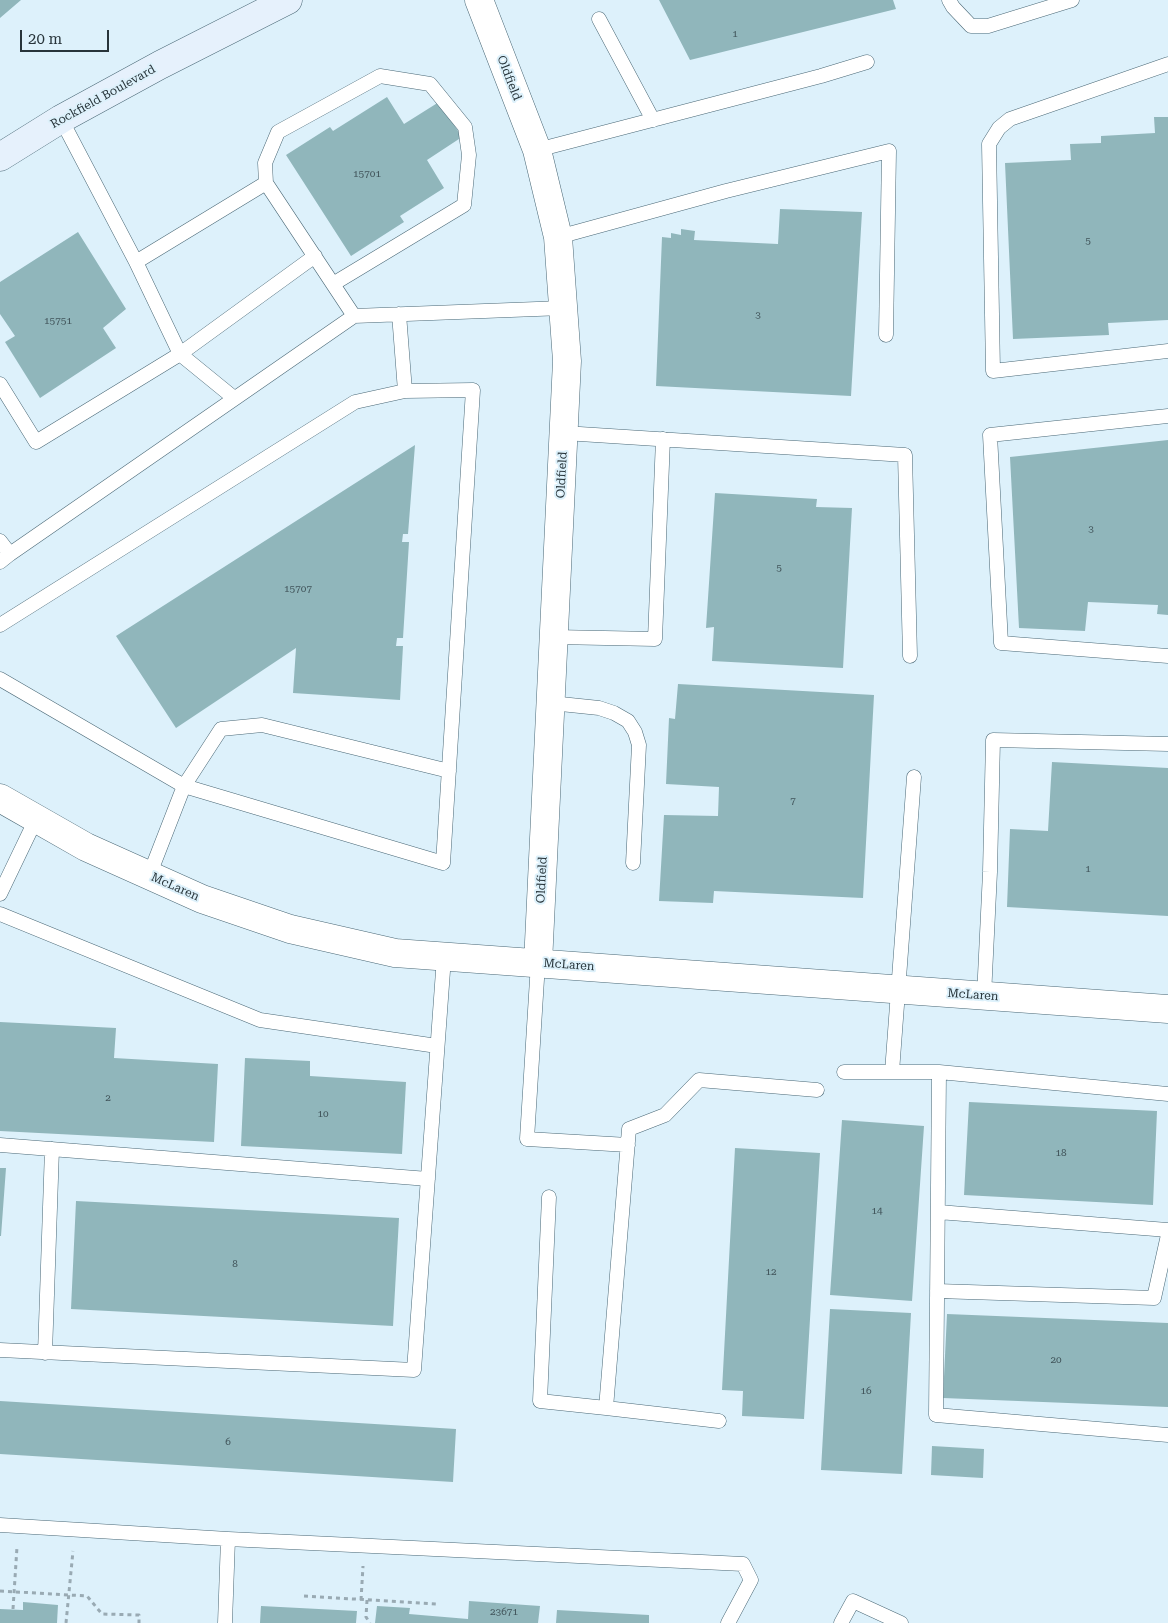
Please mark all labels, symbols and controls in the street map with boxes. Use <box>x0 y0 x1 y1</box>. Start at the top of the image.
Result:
scale bar <box>22 20 111 52</box>
house number: 1 <box>732 28 738 40</box>
text: 20 m <box>28 30 62 48</box>
street label: Oldfield <box>494 54 524 102</box>
street label: Rockfield Boulevard <box>48 62 158 132</box>
house number: 15701 <box>353 168 381 180</box>
house number: 5 <box>1085 235 1091 247</box>
house number: 3 <box>755 309 761 321</box>
house number: 15751 <box>44 315 72 327</box>
street label: Oldfield <box>554 451 570 499</box>
house number: 3 <box>1088 523 1094 535</box>
house number: 5 <box>776 562 782 574</box>
house number: 15707 <box>284 583 312 595</box>
house number: 7 <box>790 795 796 807</box>
street label: Oldfield <box>534 856 550 904</box>
house number: 1 <box>1085 863 1091 875</box>
street label: McLaren <box>149 870 201 904</box>
street label: McLaren <box>543 956 595 974</box>
street label: McLaren <box>947 986 999 1004</box>
house number: 2 <box>105 1092 111 1104</box>
house number: 10 <box>317 1108 329 1120</box>
house number: 18 <box>1055 1147 1067 1159</box>
house number: 14 <box>871 1205 883 1217</box>
house number: 8 <box>232 1258 238 1270</box>
house number: 12 <box>765 1266 777 1278</box>
house number: 20 <box>1050 1354 1062 1366</box>
house number: 16 <box>860 1385 872 1397</box>
house number: 6 <box>225 1436 231 1448</box>
house number: 23671 <box>490 1606 518 1618</box>

